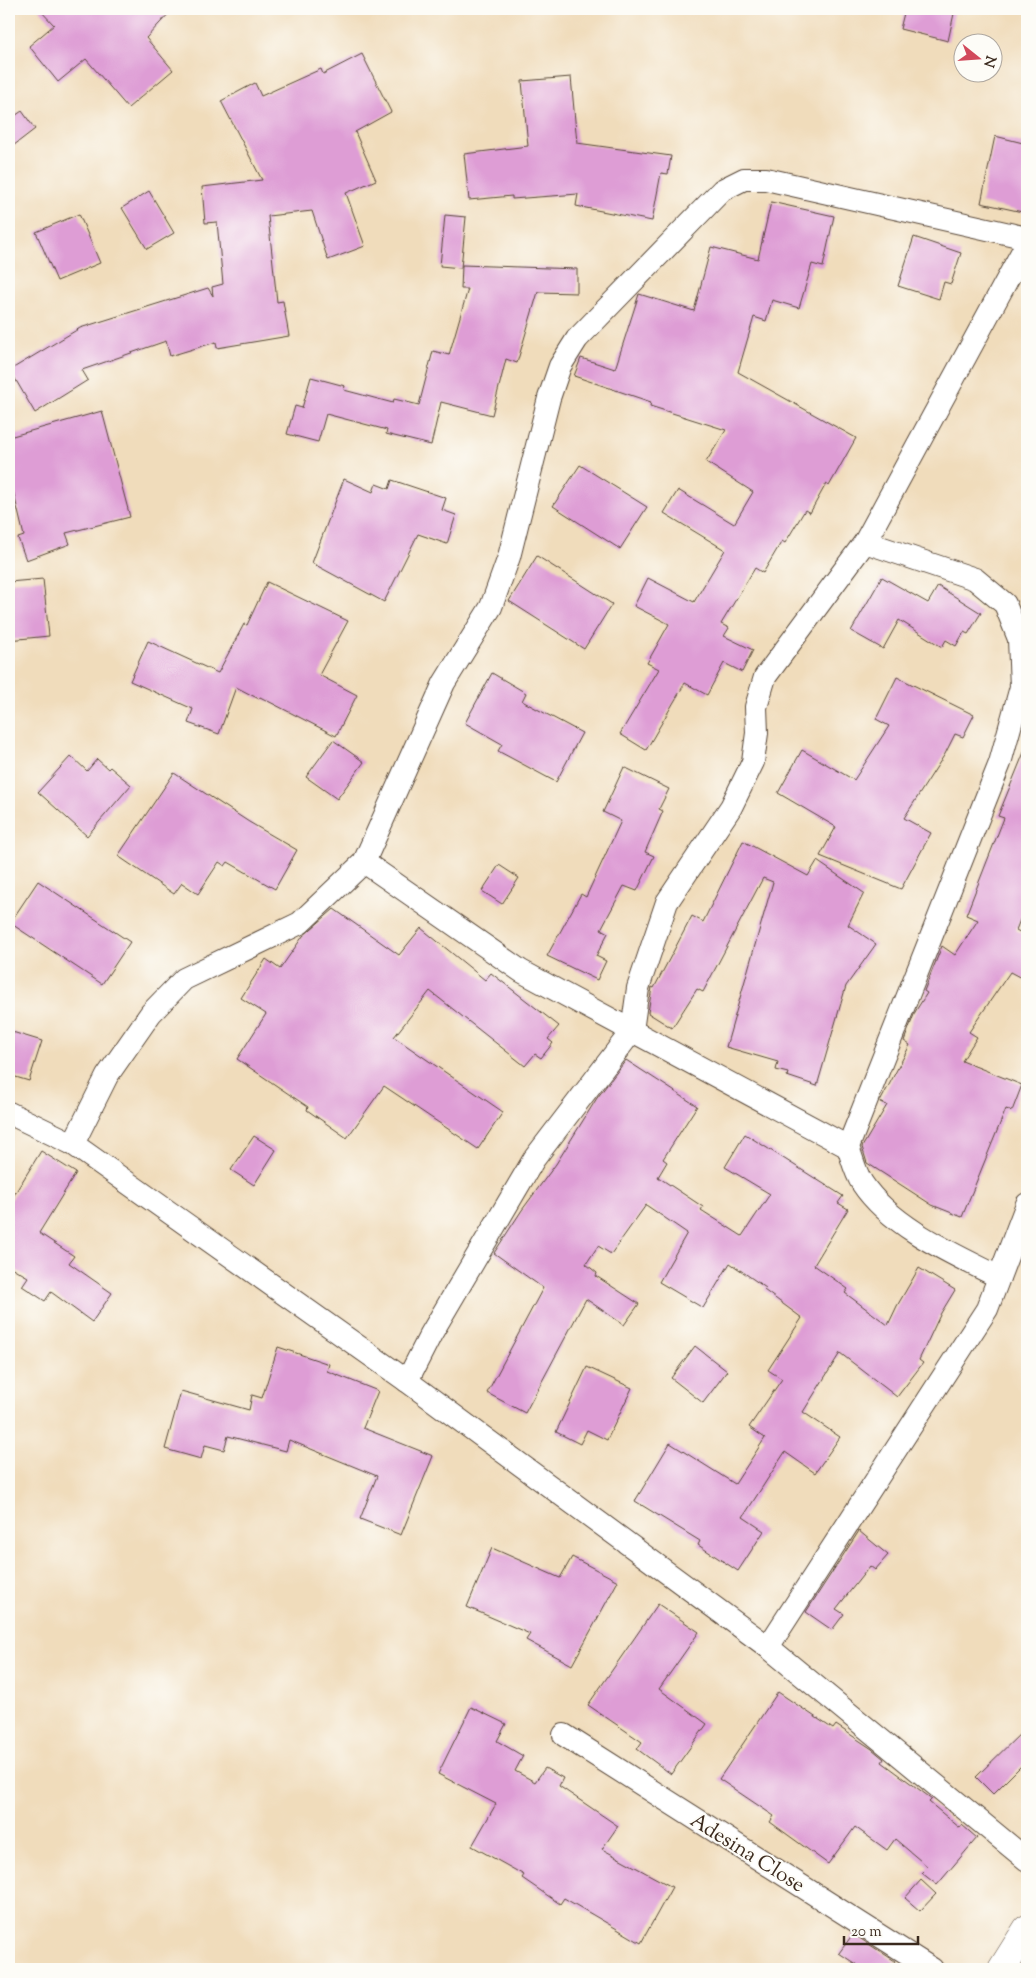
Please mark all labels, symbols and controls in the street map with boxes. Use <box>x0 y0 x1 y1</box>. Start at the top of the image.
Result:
north arrow <box>954 32 1004 82</box>
text: N <box>977 53 1000 69</box>
street label: Adesina Close <box>684 1806 810 1901</box>
scale bar <box>844 1913 917 1945</box>
text: 20 m <box>851 1922 882 1943</box>

